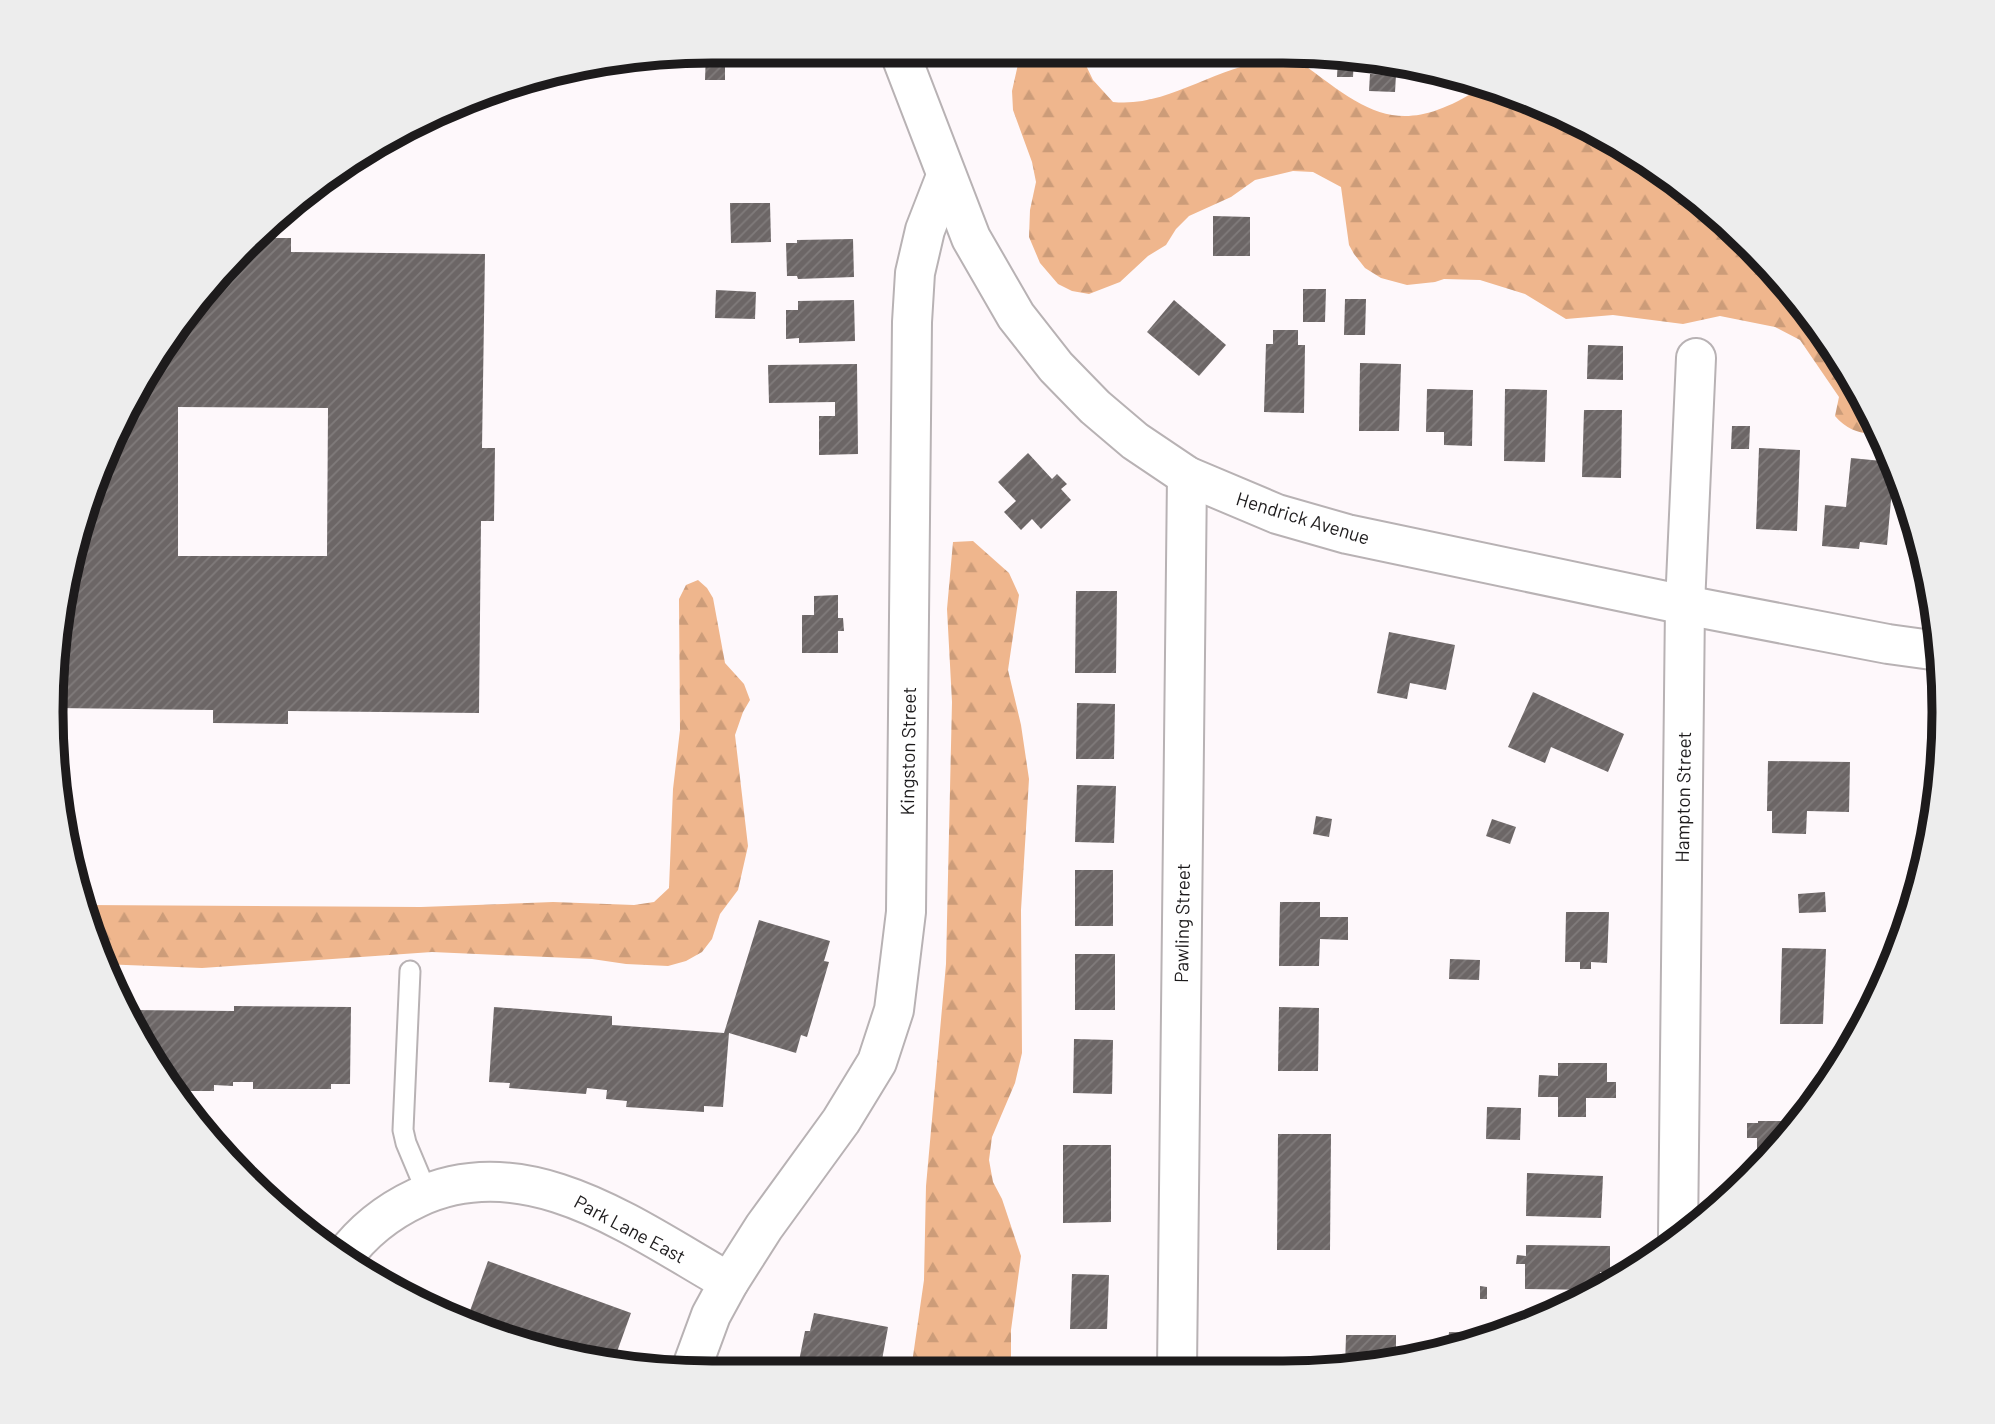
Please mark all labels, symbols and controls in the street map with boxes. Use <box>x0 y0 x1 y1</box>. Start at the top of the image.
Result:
street label: Hendrick Avenue <box>1234 486 1373 549</box>
street label: Kingston Street <box>895 686 920 816</box>
street label: Hampton Street <box>1670 731 1695 863</box>
street label: Pawling Street <box>1169 863 1194 983</box>
street label: Park Lane East <box>571 1190 690 1268</box>

